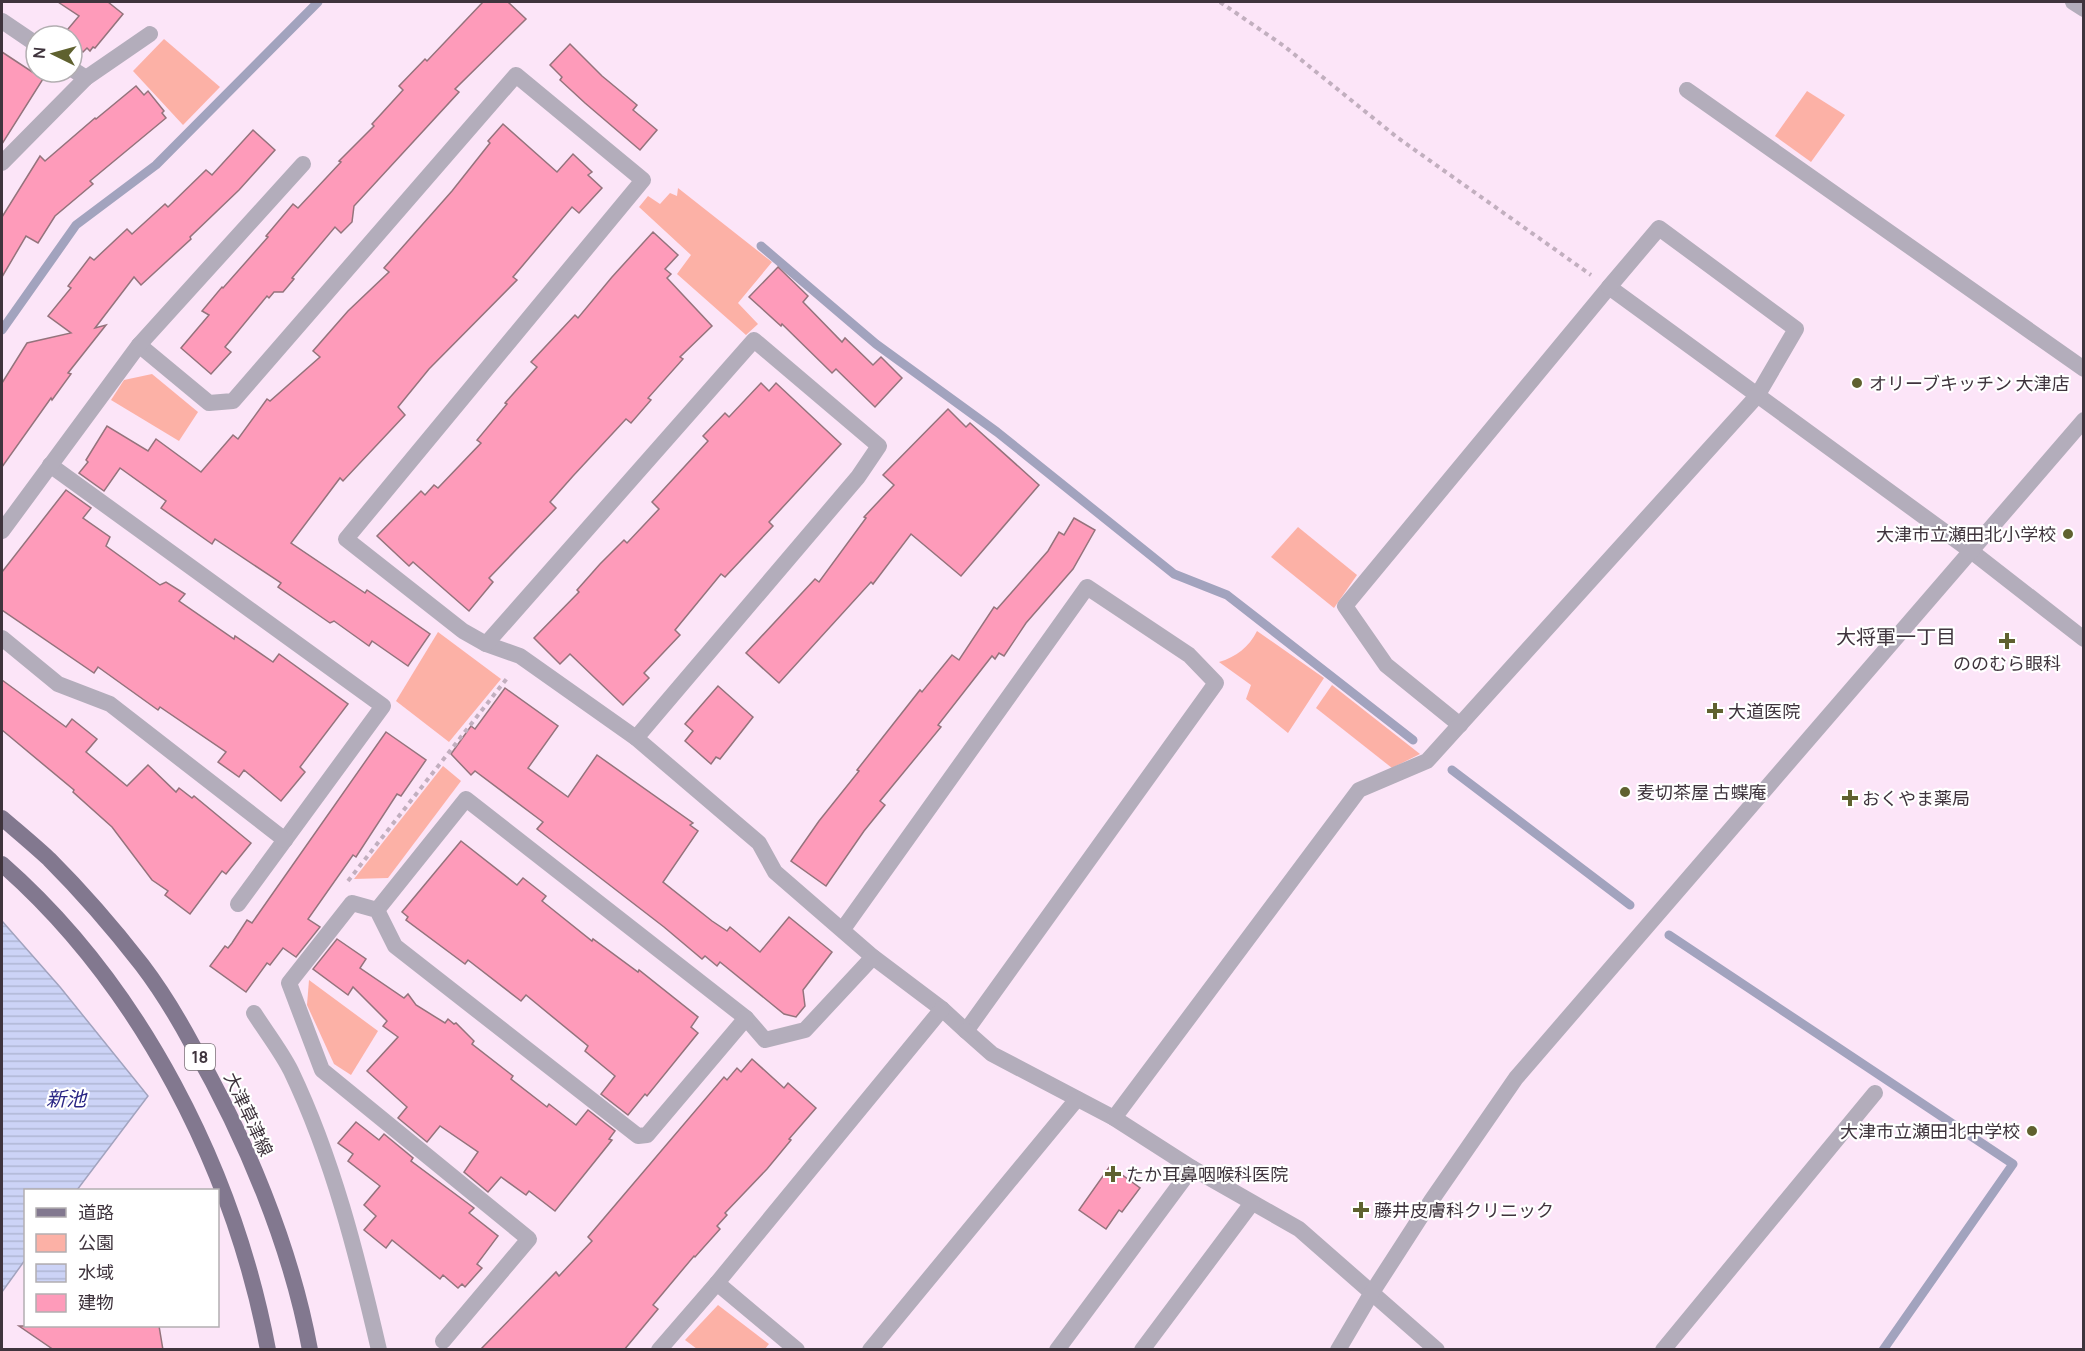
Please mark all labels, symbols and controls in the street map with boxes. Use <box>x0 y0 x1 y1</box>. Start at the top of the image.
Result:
north arrow <box>24 24 84 84</box>
text: N <box>28 46 51 59</box>
place label: オリーブキッチン 大津店 <box>1869 371 2070 395</box>
marker: オリーブキッチン 大津店 <box>1850 376 1864 390</box>
place label: 大津市立瀬田北小学校 <box>1876 522 2056 546</box>
marker: 大津市立瀬田北小学校 <box>2061 527 2075 541</box>
district label: 大将軍一丁目 <box>1836 623 1956 650</box>
marker: ののむら眼科 <box>1998 632 2016 650</box>
place label: ののむら眼科 <box>1953 651 2061 675</box>
place label: 大道医院 <box>1728 699 1800 723</box>
marker: 大道医院 <box>1706 702 1724 720</box>
place label: 麦切茶屋 古蝶庵 <box>1637 780 1767 804</box>
marker: 麦切茶屋 古蝶庵 <box>1618 785 1632 799</box>
place label: おくやま薬局 <box>1862 786 1970 810</box>
marker: おくやま薬局 <box>1843 791 1857 805</box>
road number: 18 <box>185 1044 215 1070</box>
street label: 大津草津線 <box>219 1068 279 1160</box>
water label: 新池 <box>46 1085 88 1112</box>
place label: 大津市立瀬田北中学校 <box>1840 1119 2020 1143</box>
marker: 大津市立瀬田北中学校 <box>2025 1124 2039 1138</box>
place label: たか耳鼻咽喉科医院 <box>1126 1162 1288 1186</box>
marker: たか耳鼻咽喉科医院 <box>1104 1165 1122 1183</box>
legend <box>24 1189 219 1327</box>
place label: 藤井皮膚科クリニック <box>1374 1198 1554 1222</box>
text: 道路 <box>78 1200 114 1224</box>
marker: 藤井皮膚科クリニック <box>1352 1201 1370 1219</box>
text: 公園 <box>78 1230 114 1254</box>
text: 水域 <box>78 1260 114 1284</box>
text: 建物 <box>78 1290 114 1314</box>

